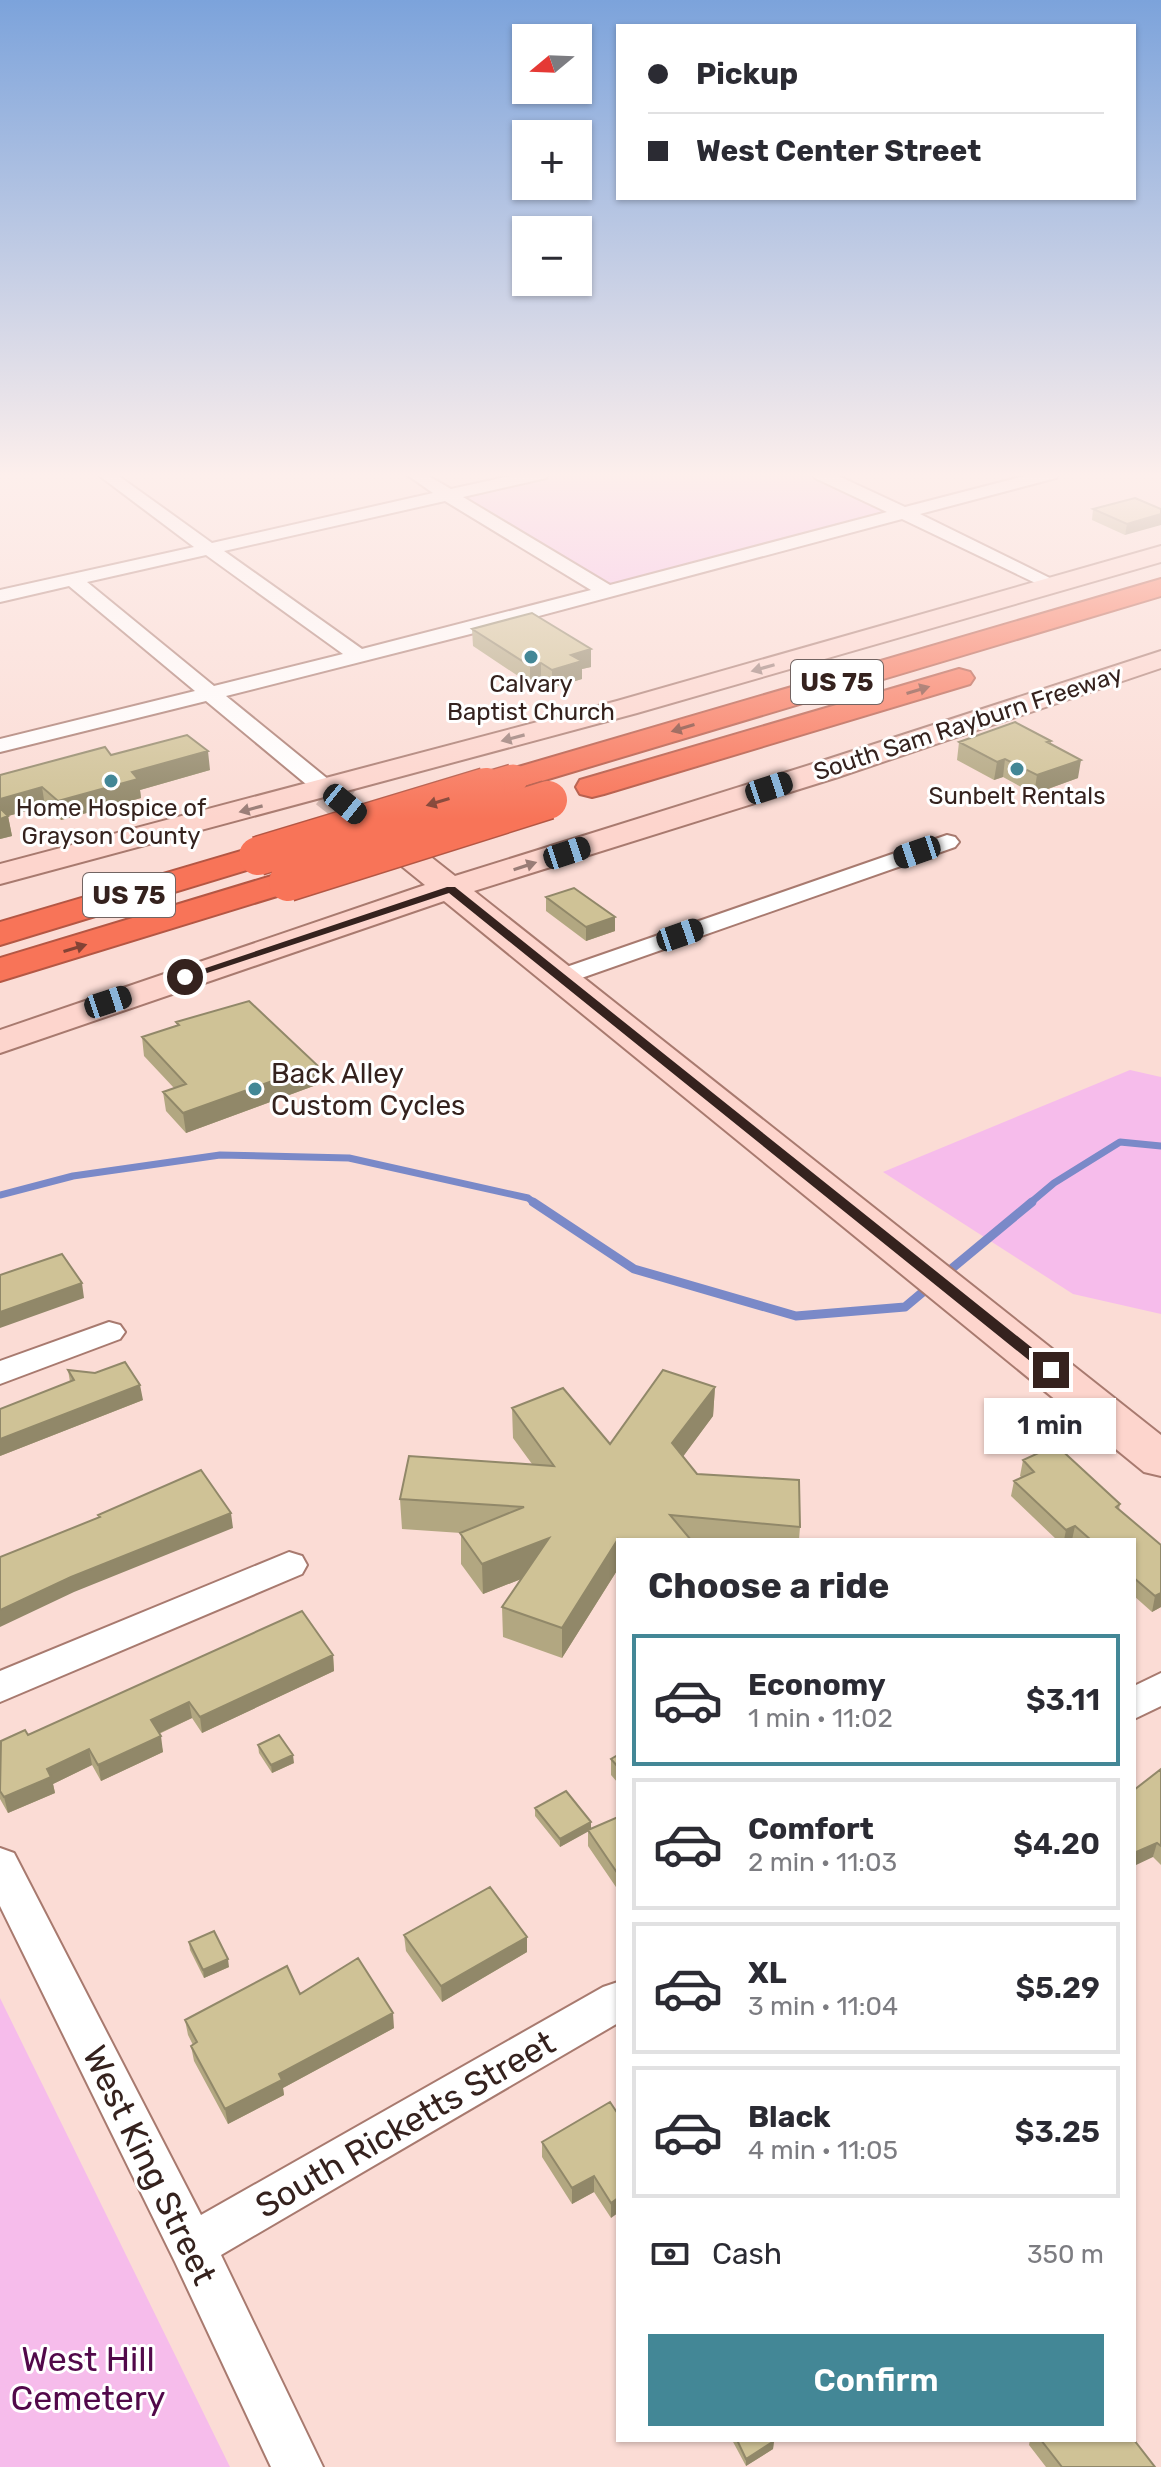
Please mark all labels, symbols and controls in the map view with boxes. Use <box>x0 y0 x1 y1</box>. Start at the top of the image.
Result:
north arrow <box>512 24 592 104</box>
map controls <box>512 24 592 296</box>
text: Pickup <box>696 56 798 92</box>
button: + <box>512 120 592 200</box>
text: West Center Street <box>696 133 981 169</box>
button: − <box>512 216 592 296</box>
marker: Calvary Baptist Church <box>522 648 540 666</box>
road number: US 75 <box>791 660 883 704</box>
street label: South Sam Rayburn Freeway <box>810 660 1126 786</box>
one-way arrow <box>751 662 775 675</box>
place label: Calvary Baptist Church <box>447 670 615 726</box>
one-way arrow <box>906 683 930 696</box>
one-way arrow <box>671 722 695 735</box>
one-way arrow <box>500 732 524 745</box>
marker: Sunbelt Rentals <box>1008 760 1026 778</box>
car <box>742 769 796 807</box>
marker: Home Hospice of Grayson County <box>102 772 120 790</box>
car <box>319 780 371 828</box>
place label: Sunbelt Rentals <box>929 782 1105 810</box>
place label: Home Hospice of Grayson County <box>16 794 207 850</box>
one-way arrow <box>426 796 450 809</box>
one-way arrow <box>238 804 263 816</box>
car <box>890 833 944 871</box>
car <box>540 834 594 872</box>
one-way arrow <box>514 859 538 871</box>
road number: US 75 <box>83 873 175 917</box>
car <box>653 916 707 954</box>
one-way arrow <box>63 941 87 953</box>
route start <box>167 959 203 995</box>
car <box>81 983 135 1021</box>
place label: Back Alley Custom Cycles <box>271 1057 465 1122</box>
marker: Back Alley Custom Cycles <box>246 1080 264 1098</box>
route end <box>1033 1352 1069 1388</box>
callout: 1 min <box>985 1398 1117 1454</box>
text: 1 min <box>1017 1410 1083 1441</box>
text: Choose a ride <box>648 1564 889 1607</box>
icon: car <box>652 1664 724 1736</box>
text: Economy <box>748 1667 886 1703</box>
text: $3.11 <box>1026 1682 1100 1718</box>
text: 1 min · 11:02 <box>748 1703 893 1734</box>
icon: car <box>652 1808 724 1880</box>
text: Comfort <box>748 1811 874 1847</box>
text: $4.20 <box>1013 1826 1100 1862</box>
text: 2 min · 11:03 <box>748 1847 897 1878</box>
icon: car <box>652 1952 724 2024</box>
text: XL <box>748 1955 787 1991</box>
text: $5.29 <box>1015 1970 1100 2006</box>
text: 3 min · 11:04 <box>748 1991 898 2022</box>
street label: South Ricketts Street <box>248 2022 562 2227</box>
street label: West King Street <box>74 2039 225 2291</box>
icon: car <box>652 2096 724 2168</box>
text: Black <box>748 2099 831 2135</box>
text: $3.25 <box>1015 2114 1100 2150</box>
text: 4 min · 11:05 <box>748 2135 898 2166</box>
icon: cash <box>648 2232 692 2276</box>
text: Cash <box>712 2236 782 2272</box>
text: 350 m <box>1027 2239 1104 2270</box>
button: Confirm <box>648 2334 1104 2426</box>
park label: West Hill Cemetery <box>11 2339 165 2419</box>

